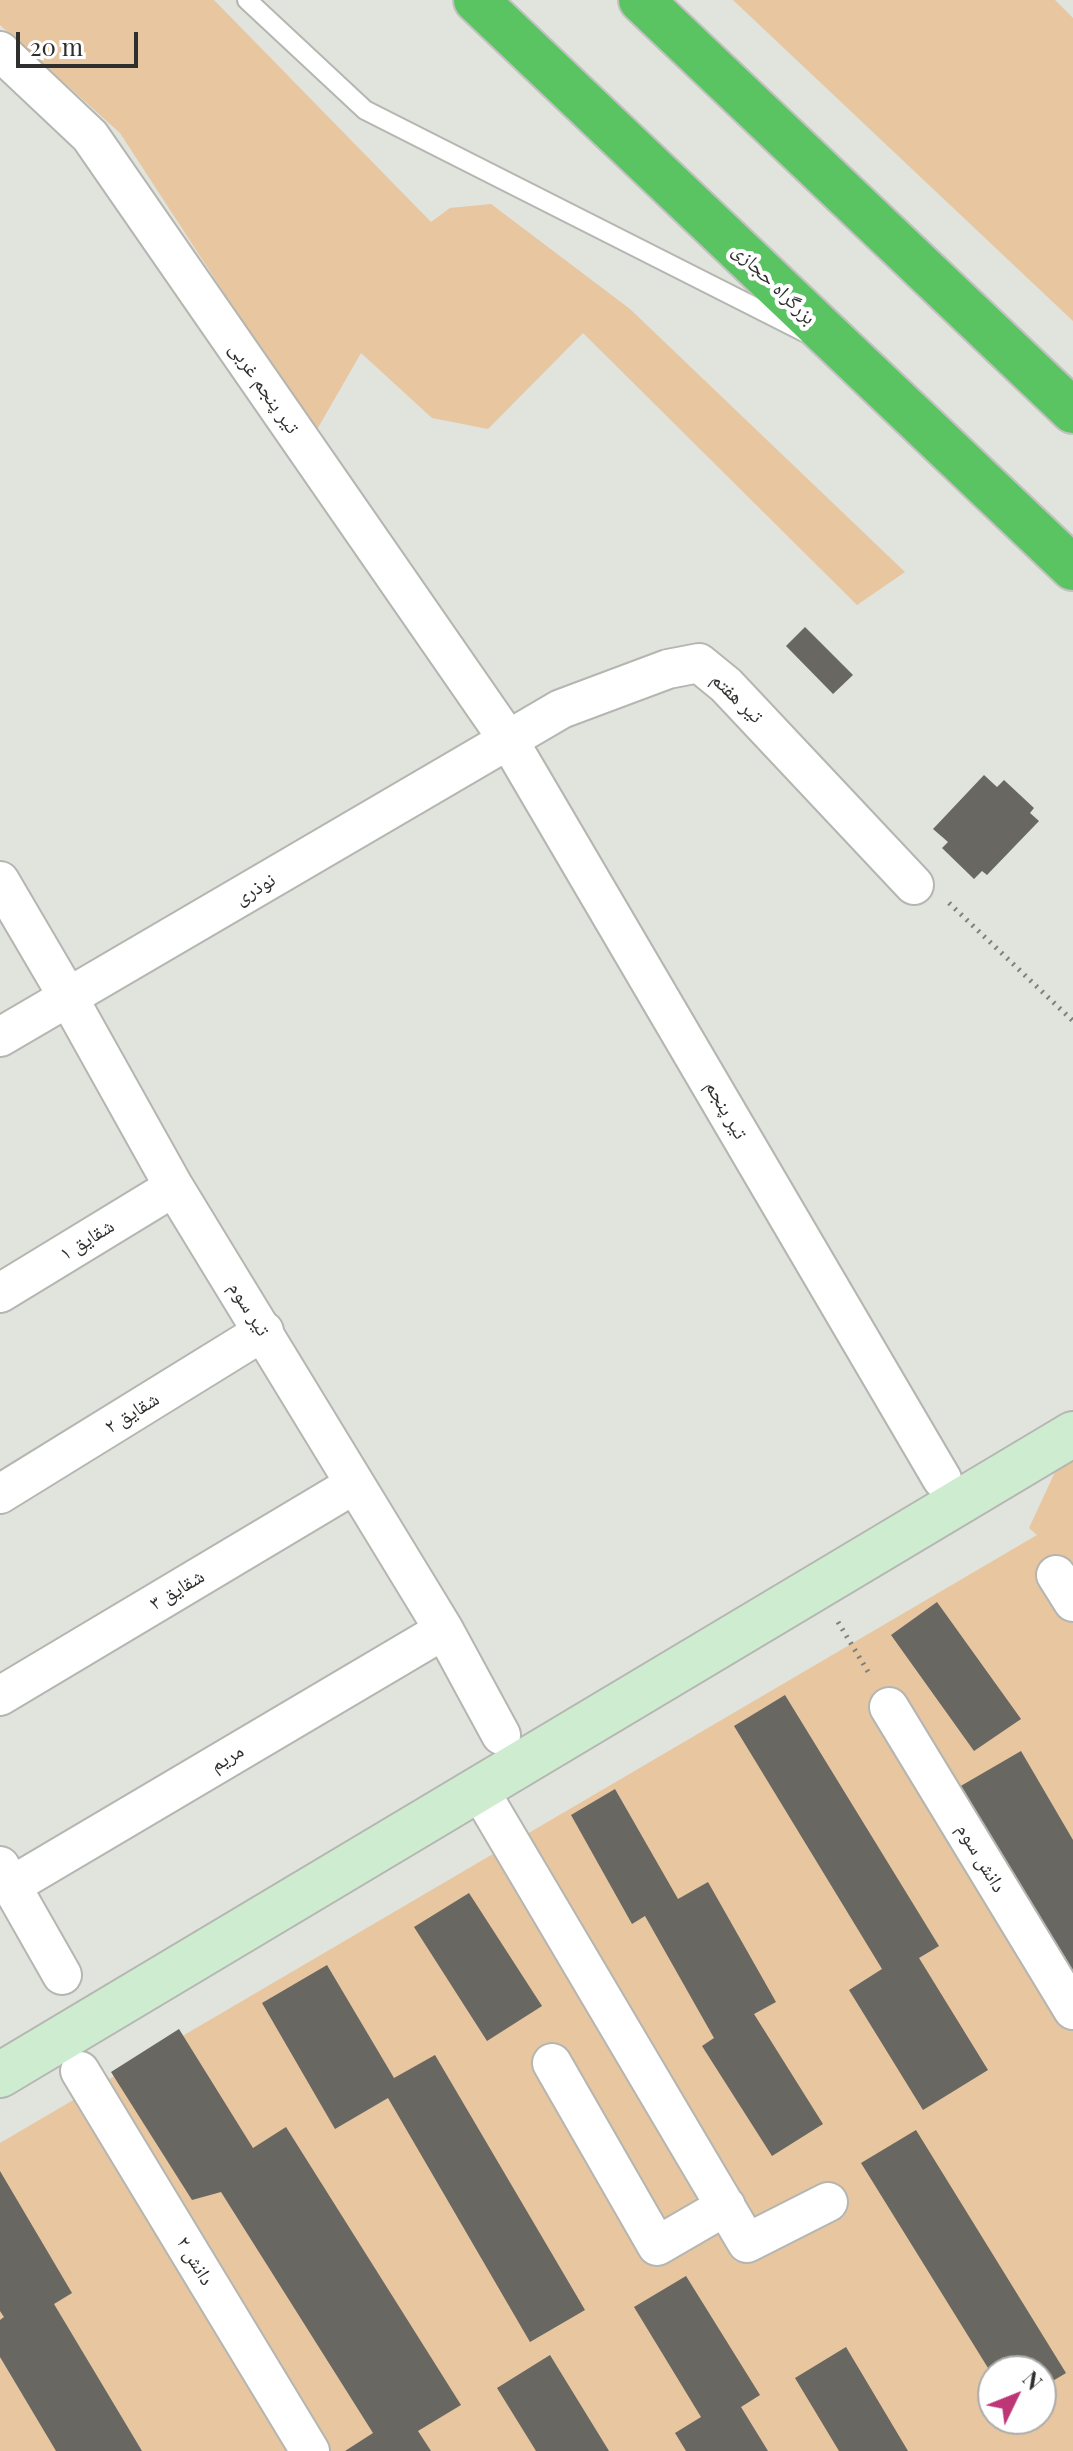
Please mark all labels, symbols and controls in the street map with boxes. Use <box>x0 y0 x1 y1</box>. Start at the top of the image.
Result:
scale bar <box>20 16 142 66</box>
text: 20 m <box>30 30 83 62</box>
street label: بزرگراه حجازی <box>727 238 821 330</box>
street label: تیر پنجم غربی <box>224 338 304 438</box>
street label: تیر هفتم <box>706 668 768 728</box>
street label: نوذری <box>230 868 280 910</box>
street label: تیر پنجم <box>700 1076 752 1144</box>
street label: شقایق ۱ <box>55 1214 119 1266</box>
street label: تیر سوم <box>223 1277 275 1341</box>
street label: شقایق ۲ <box>100 1387 164 1439</box>
street label: شقایق ۳ <box>145 1564 209 1616</box>
street label: مریم <box>206 1739 248 1777</box>
street label: دانش سوم <box>951 1819 1011 1897</box>
street label: دانش ۲ <box>171 2232 219 2290</box>
north arrow <box>977 2355 1057 2435</box>
text: N <box>1017 2364 1049 2396</box>

